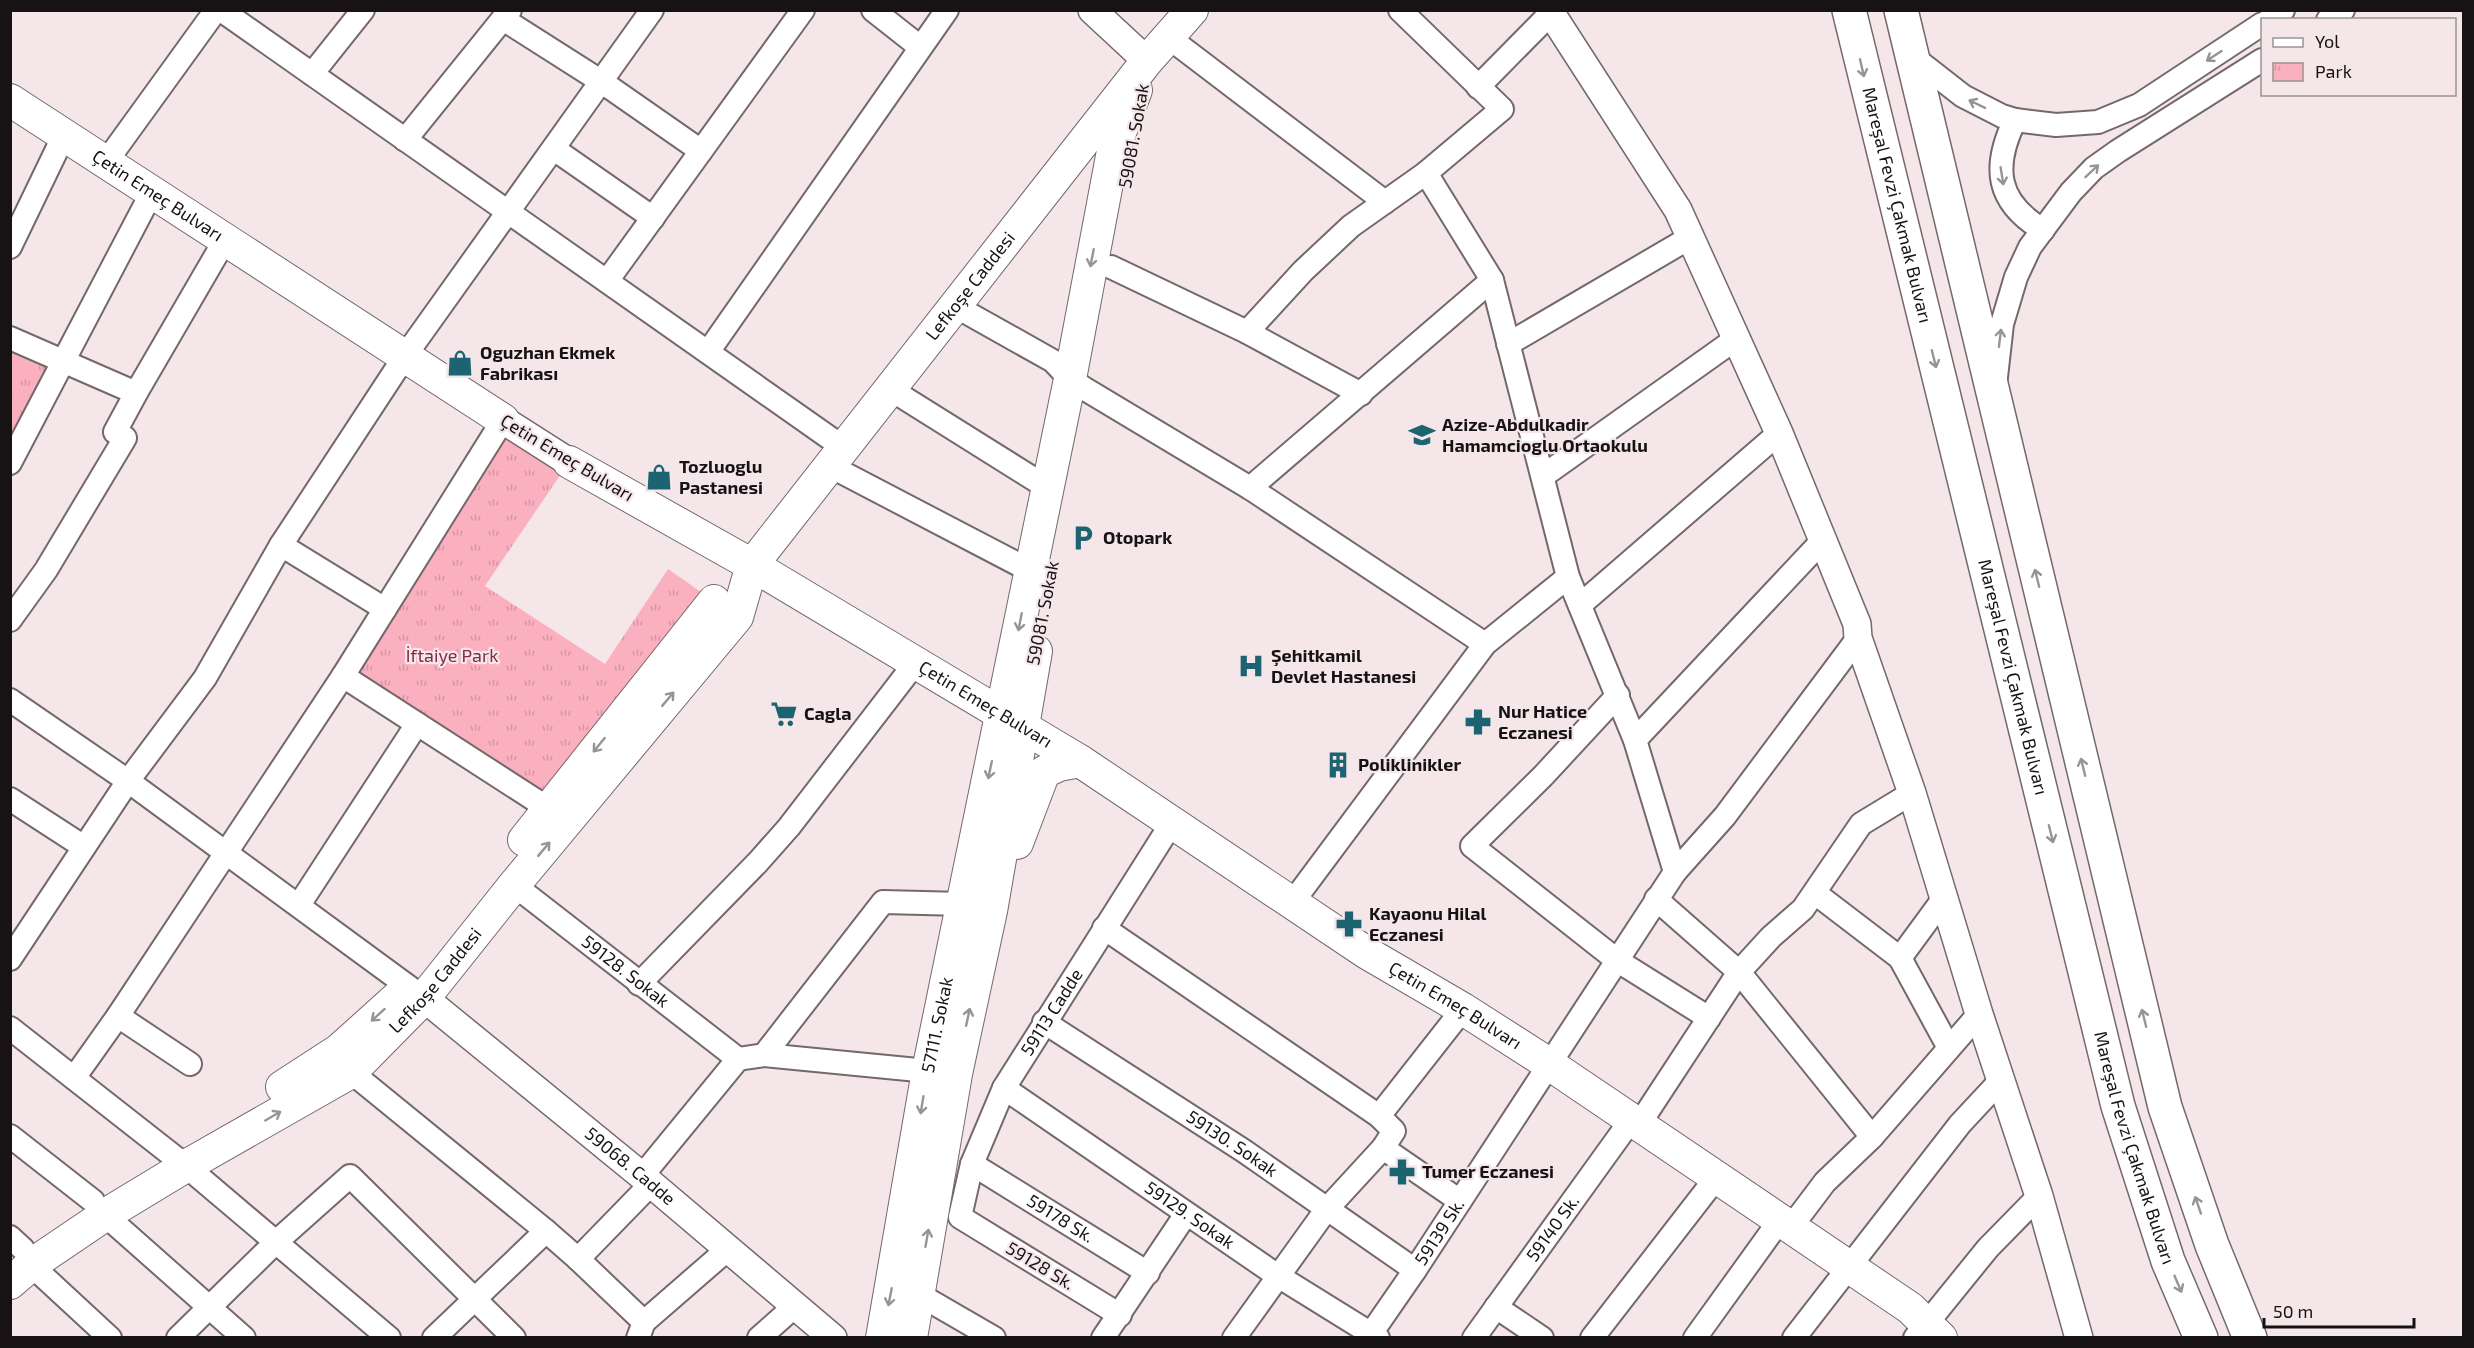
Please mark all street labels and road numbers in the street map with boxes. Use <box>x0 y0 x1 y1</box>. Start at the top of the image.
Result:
street label: 59081. Sokak <box>1113 82 1153 190</box>
street label: Mareşal Fevzi Çakmak Bulvarı <box>1858 85 1937 325</box>
street label: Çetin Emeç Bulvarı <box>88 144 228 245</box>
street label: Lefkoşe Caddesi <box>920 227 1019 344</box>
street label: Çetin Emeç Bulvarı <box>496 409 638 506</box>
street label: Mareşal Fevzi Çakmak Bulvarı <box>1974 557 2053 797</box>
street label: 59081. Sokak <box>1021 559 1063 667</box>
street label: Çetin Emeç Bulvarı <box>915 655 1057 752</box>
street label: Lefkoşe Caddesi <box>384 923 486 1037</box>
street label: 59128. Sokak <box>578 930 674 1012</box>
street label: Çetin Emeç Bulvarı <box>1385 956 1526 1054</box>
street label: 59113 Cadde <box>1015 964 1087 1059</box>
street label: 57111. Sokak <box>916 975 957 1074</box>
street label: Mareşal Fevzi Çakmak Bulvarı <box>2090 1029 2180 1267</box>
street label: 59130. Sokak <box>1183 1105 1282 1181</box>
street label: 59068. Cadde <box>581 1122 680 1209</box>
street label: 59129. Sokak <box>1141 1176 1239 1253</box>
street label: 59178 Sk. <box>1023 1189 1098 1247</box>
street label: 59140 Sk. <box>1521 1190 1583 1265</box>
street label: 59139 Sk. <box>1409 1194 1469 1269</box>
street label: 59128 Sk. <box>1002 1236 1079 1294</box>

